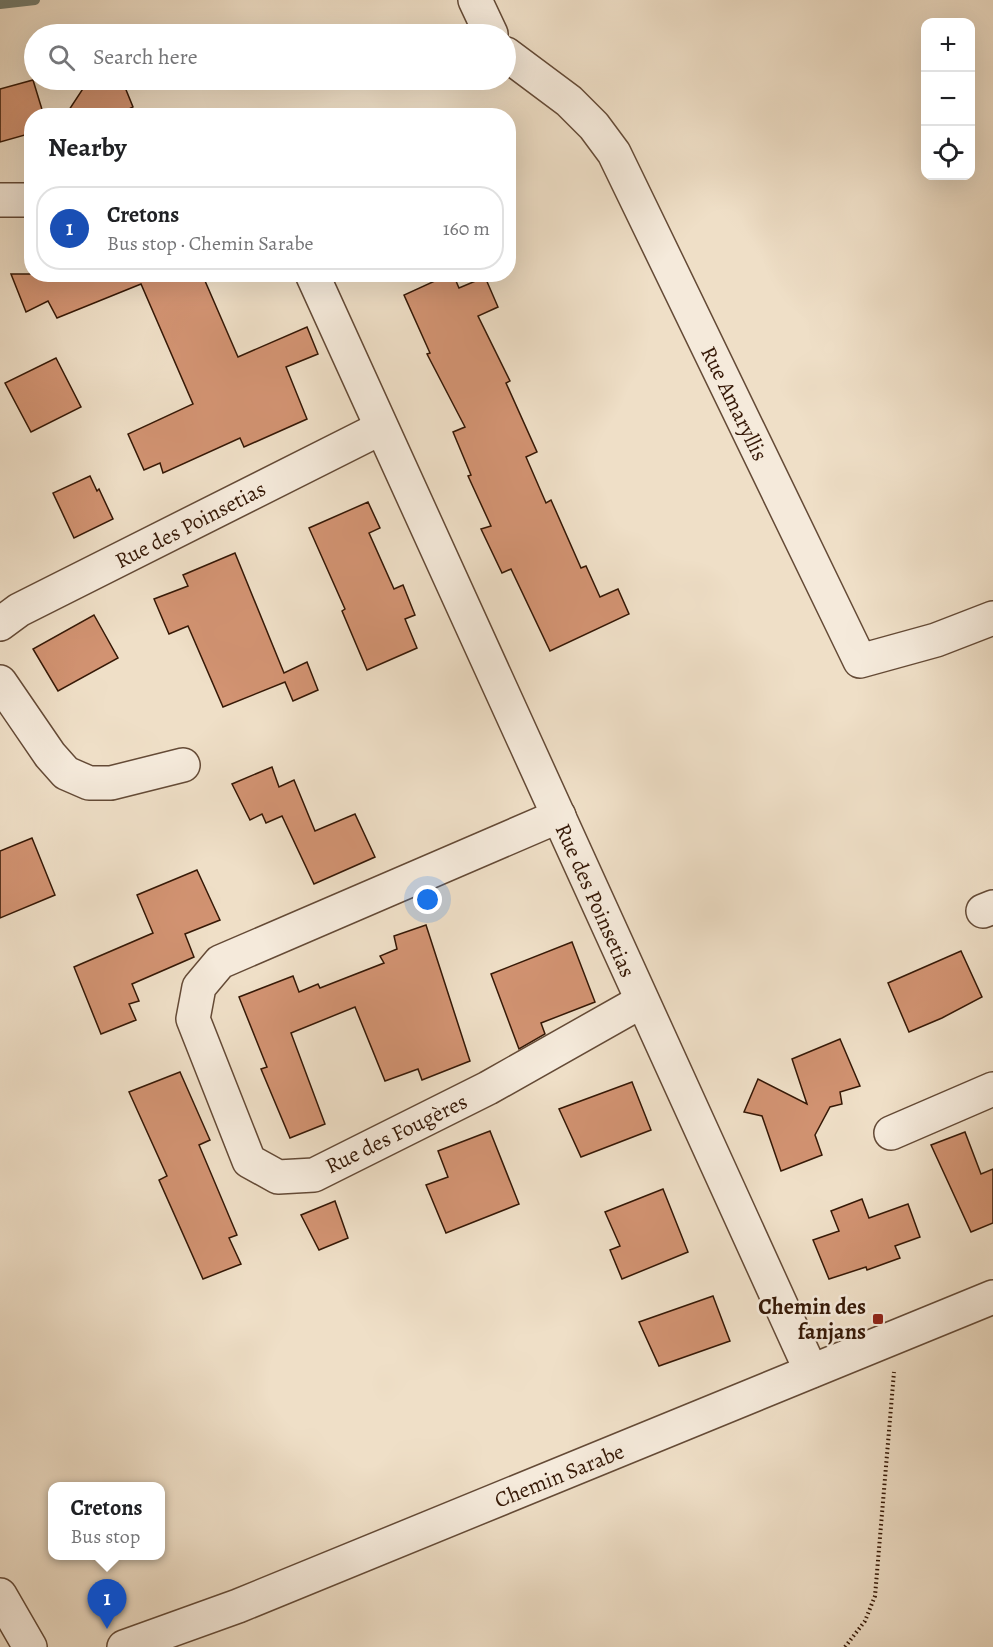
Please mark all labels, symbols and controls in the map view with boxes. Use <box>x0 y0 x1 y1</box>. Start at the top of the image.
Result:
map controls <box>921 18 975 180</box>
button: + <box>921 18 975 72</box>
search box <box>24 24 516 90</box>
icon: search <box>45 41 78 74</box>
text: Search here <box>93 42 198 72</box>
button: − <box>921 72 975 126</box>
button: locate <box>921 126 975 180</box>
text: Nearby <box>48 130 127 165</box>
text: Cretons <box>107 200 179 230</box>
text: 1 <box>66 215 73 242</box>
text: 160 m <box>443 215 490 242</box>
text: Bus stop · Chemin Sarabe <box>107 230 314 257</box>
street label: Rue Amaryllis <box>693 341 775 466</box>
street label: Rue des Poinsetias <box>110 474 271 576</box>
street label: Rue des Poinsetias <box>548 819 642 982</box>
your location <box>413 885 442 914</box>
street label: Rue des Fougères <box>320 1087 473 1181</box>
place label: Chemin des fanjans <box>758 1292 866 1347</box>
marker: Chemin des fanjans <box>871 1312 885 1326</box>
street label: Chemin Sarabe <box>490 1436 629 1516</box>
popup <box>48 1482 165 1560</box>
text: Cretons <box>70 1493 143 1523</box>
text: Bus stop <box>70 1523 140 1550</box>
pin: 1 <box>88 1580 126 1629</box>

